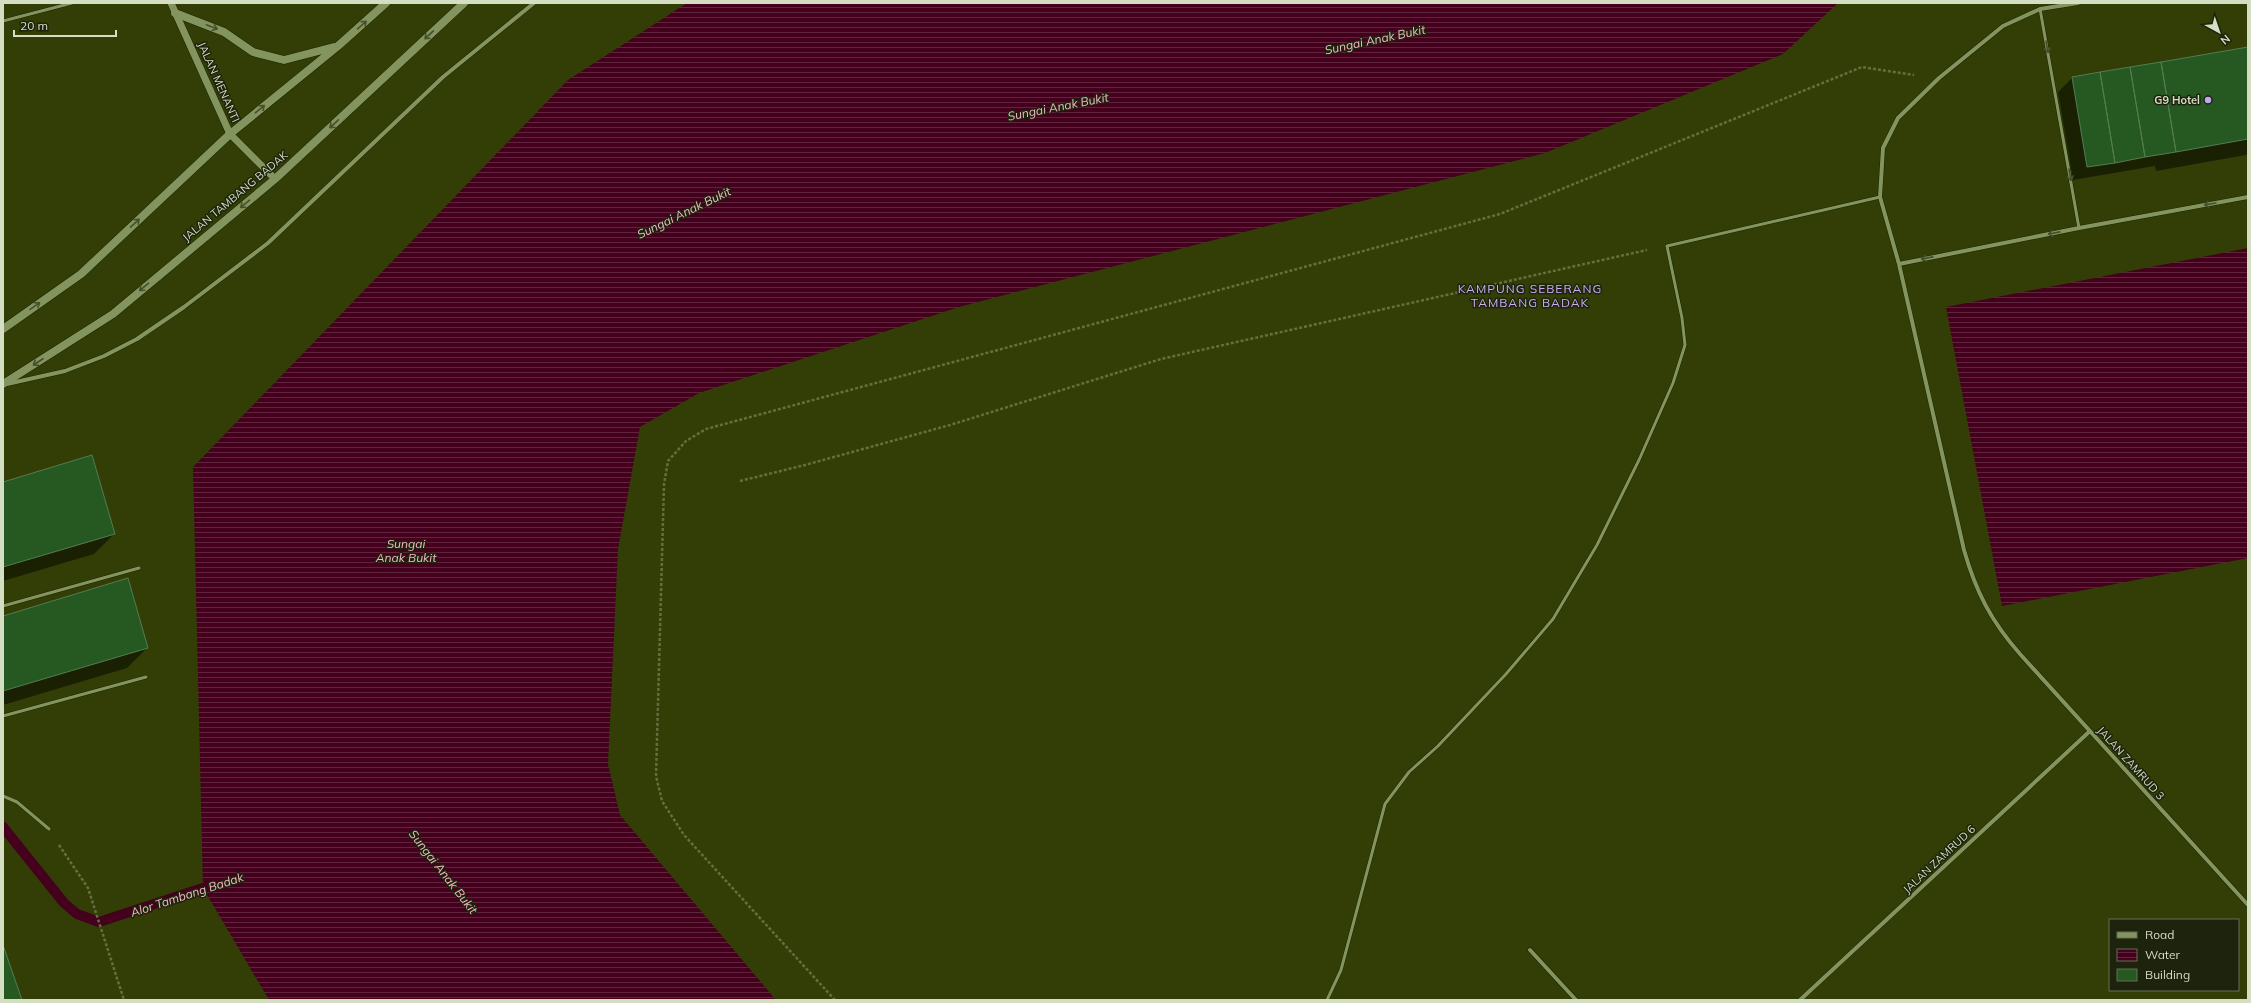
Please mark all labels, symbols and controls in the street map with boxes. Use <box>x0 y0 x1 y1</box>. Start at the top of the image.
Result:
scale bar <box>14 12 116 38</box>
north arrow <box>2199 12 2239 52</box>
text: 20 m <box>20 18 48 33</box>
one-way arrow <box>357 20 367 29</box>
water label: Sungai Anak Bukit <box>1323 21 1427 58</box>
one-way arrow <box>205 23 217 31</box>
one-way arrow <box>424 30 434 39</box>
text: N <box>2218 32 2233 48</box>
street label: JALAN MENANTI <box>195 40 243 124</box>
one-way arrow <box>2043 41 2051 54</box>
water label: Sungai Anak Bukit <box>1006 89 1110 124</box>
place label: G9 Hotel <box>2154 93 2200 107</box>
marker: G9 Hotel <box>2203 95 2213 105</box>
one-way arrow <box>255 105 265 114</box>
one-way arrow <box>329 119 339 128</box>
street label: JALAN TAMBANG BADAK <box>179 147 291 244</box>
one-way arrow <box>2066 169 2074 182</box>
water label: Sungai Anak Bukit <box>634 183 734 242</box>
one-way arrow <box>239 200 250 209</box>
one-way arrow <box>2204 200 2217 208</box>
one-way arrow <box>130 219 140 228</box>
one-way arrow <box>2048 229 2061 237</box>
one-way arrow <box>1921 255 1934 263</box>
district label: KAMPUNG SEBERANG TAMBANG BADAK <box>1458 281 1602 310</box>
one-way arrow <box>139 283 150 292</box>
one-way arrow <box>29 302 40 310</box>
one-way arrow <box>32 358 44 366</box>
water label: Sungai Anak Bukit <box>375 536 437 565</box>
street label: JALAN ZAMRUD 3 <box>2094 723 2168 803</box>
street label: JALAN ZAMRUD 6 <box>1900 822 1978 896</box>
water label: Sungai Anak Bukit <box>406 827 481 917</box>
water label: Alor Tambang Badak <box>128 869 246 920</box>
legend <box>2109 919 2239 991</box>
text: Road <box>2145 927 2174 942</box>
text: Water <box>2145 947 2181 962</box>
text: Building <box>2145 967 2190 982</box>

